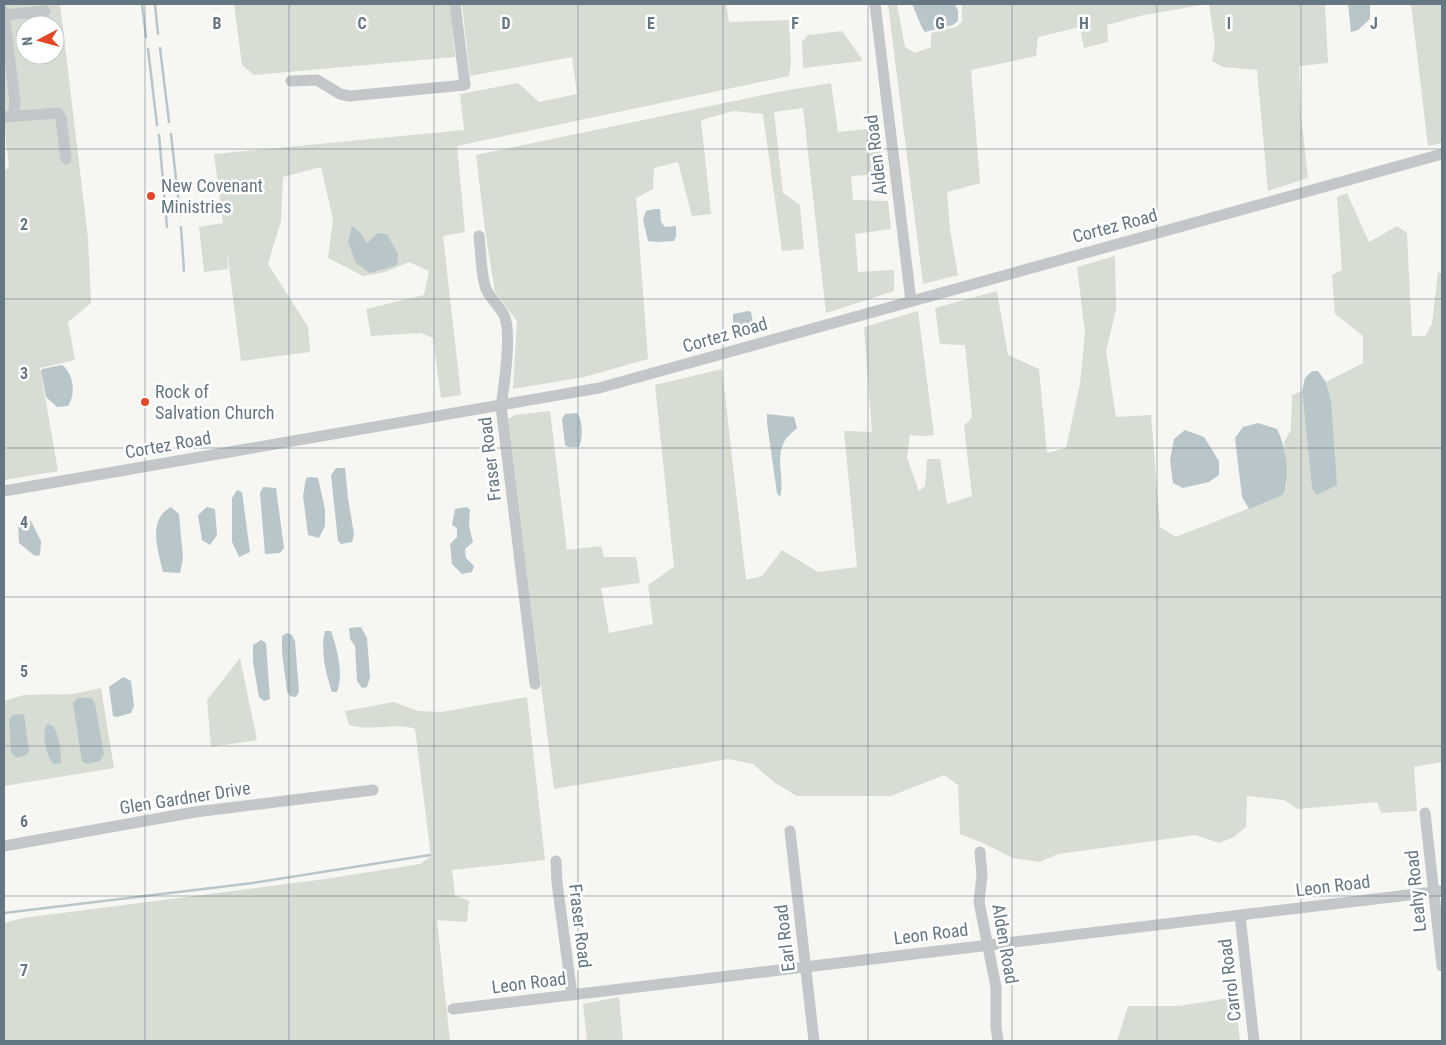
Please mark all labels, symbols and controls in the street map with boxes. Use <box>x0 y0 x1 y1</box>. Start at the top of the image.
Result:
text: B <box>213 14 222 33</box>
text: C <box>357 14 367 33</box>
text: D <box>501 14 511 33</box>
text: E <box>647 14 655 33</box>
text: F <box>791 14 799 33</box>
text: G <box>935 14 945 33</box>
text: H <box>1079 14 1089 33</box>
text: I <box>1227 14 1231 33</box>
text: J <box>1370 14 1378 33</box>
north arrow <box>15 15 65 65</box>
text: N <box>19 36 35 46</box>
street label: Alden Road <box>860 114 891 196</box>
place label: New Covenant Ministries <box>161 175 263 217</box>
marker: New Covenant Ministries <box>145 190 157 202</box>
street label: Cortez Road <box>1070 204 1160 247</box>
text: 2 <box>20 215 28 234</box>
street label: Cortez Road <box>680 312 770 357</box>
text: 3 <box>20 364 28 383</box>
place label: Rock of Salvation Church <box>155 381 275 423</box>
marker: Rock of Salvation Church <box>139 396 151 408</box>
street label: Fraser Road <box>474 416 505 502</box>
street label: Cortez Road <box>123 427 213 462</box>
text: 4 <box>20 513 28 532</box>
text: 5 <box>20 662 28 681</box>
street label: Glen Gardner Drive <box>118 777 252 818</box>
text: 6 <box>20 812 28 831</box>
street label: Leahy Road <box>1401 849 1430 933</box>
street label: Leon Road <box>1294 871 1371 900</box>
street label: Fraser Road <box>565 883 596 969</box>
street label: Alden Road <box>988 902 1023 986</box>
street label: Earl Road <box>770 903 799 973</box>
street label: Leon Road <box>892 919 969 948</box>
street label: Carrol Road <box>1214 938 1245 1023</box>
text: 7 <box>20 961 28 980</box>
street label: Leon Road <box>490 968 567 997</box>

